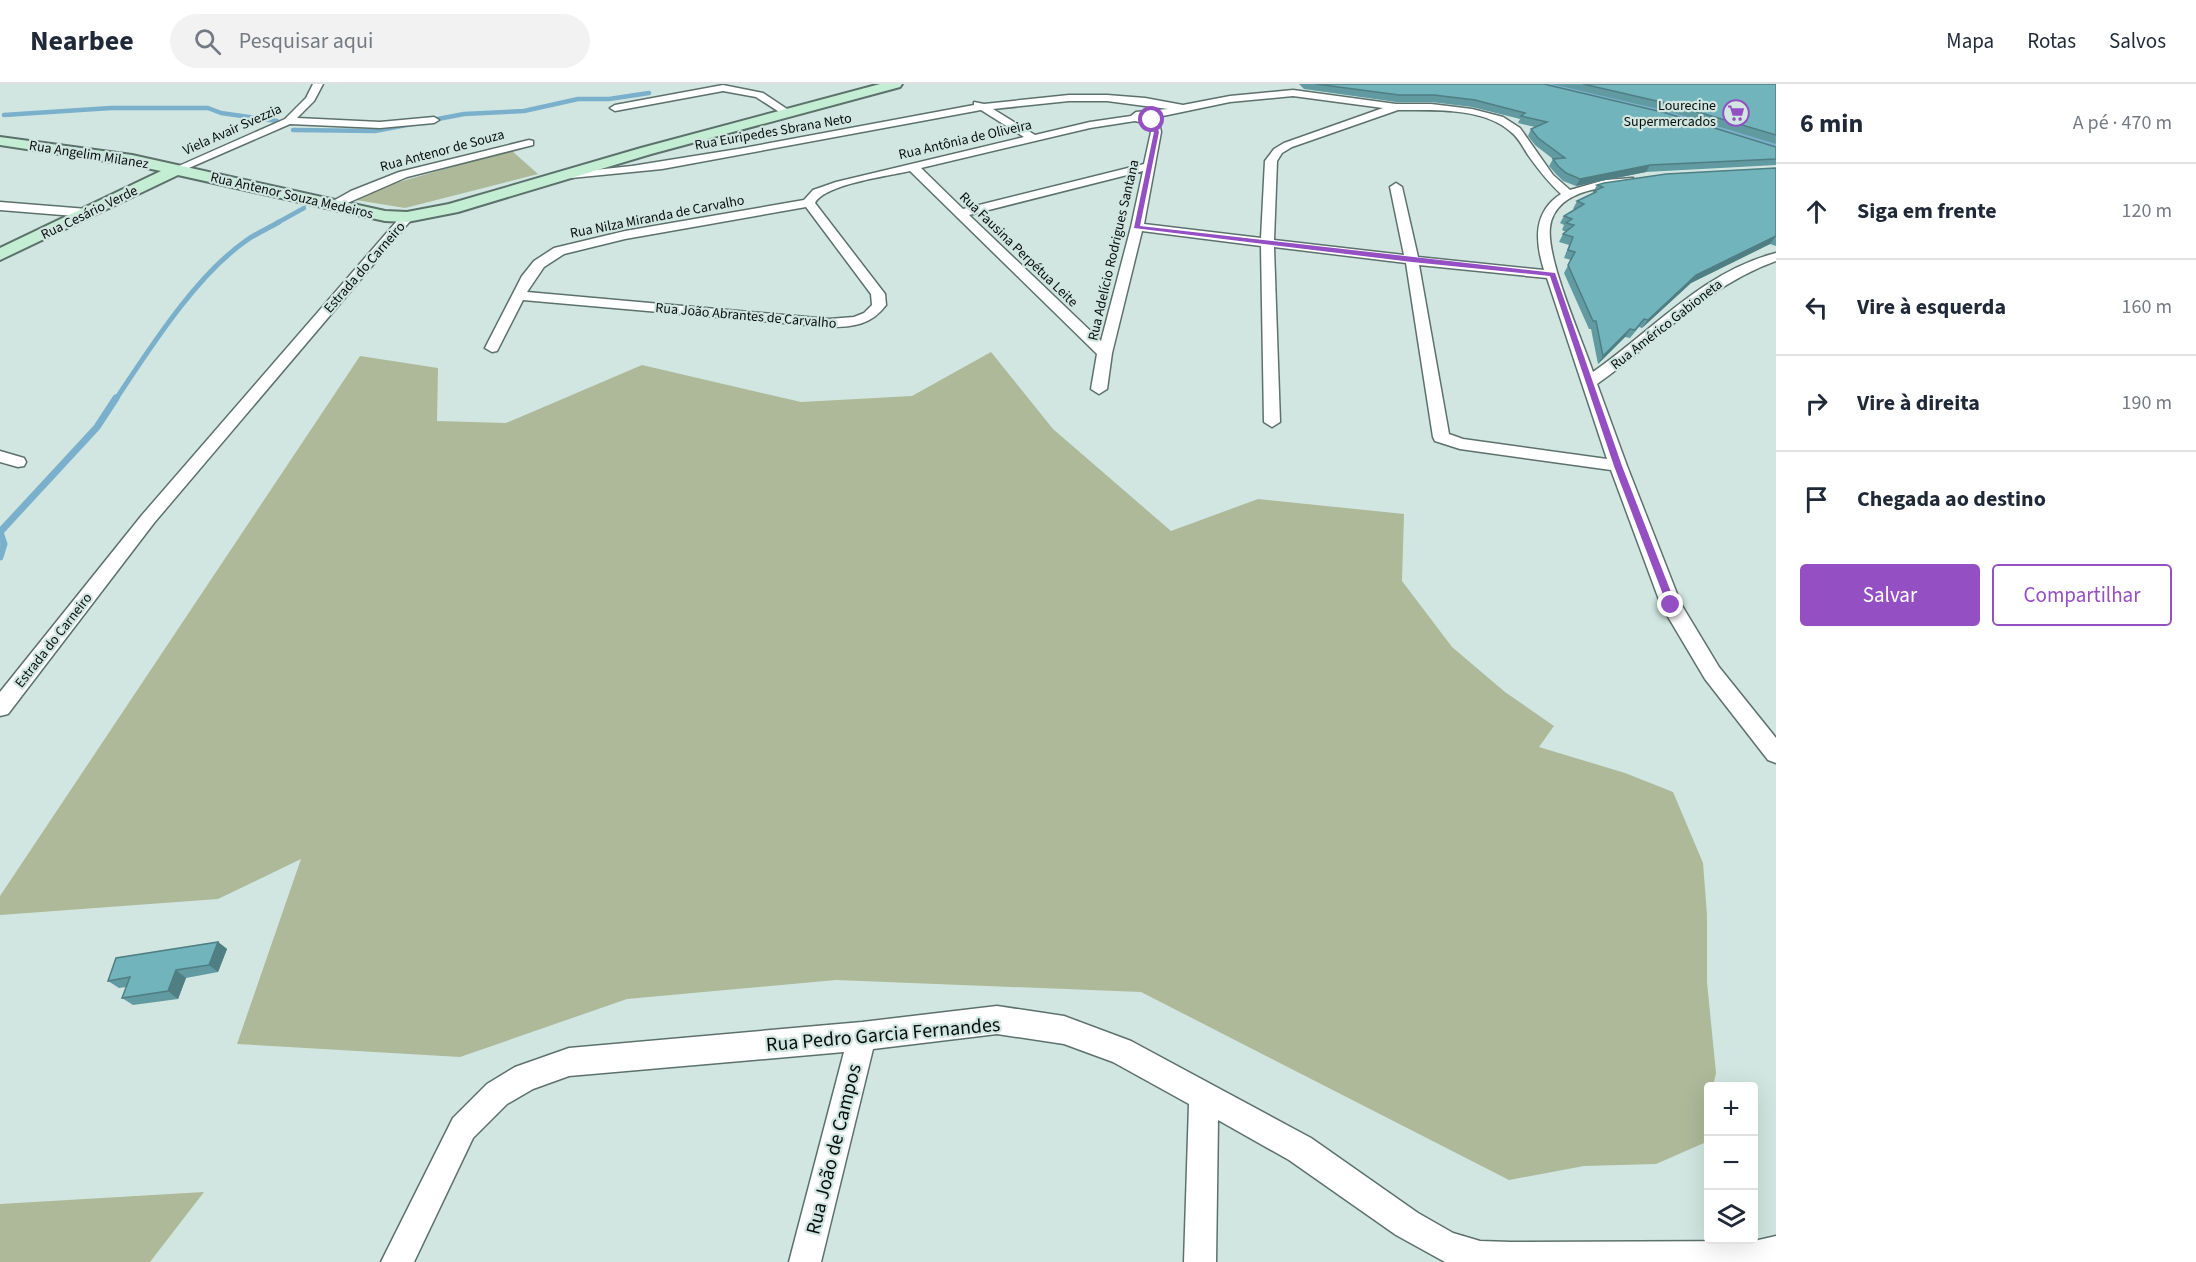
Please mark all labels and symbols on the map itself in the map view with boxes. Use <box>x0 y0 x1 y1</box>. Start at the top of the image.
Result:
place label: Lourecine Supermercados <box>1624 96 1716 132</box>
supermarket icon: Lourecine Supermercados <box>1721 98 1751 128</box>
street label: Viela Avair Svezzia <box>180 99 285 161</box>
route start <box>1138 106 1164 132</box>
street label: Rua Euripedes Sbrana Neto <box>693 108 853 156</box>
street label: Rua Antônia de Oliveira <box>897 115 1034 165</box>
street label: Rua Antenor de Souza <box>378 125 507 177</box>
street label: Rua Angelim Milanez <box>28 136 150 174</box>
street label: Rua Adelício Rodrigues Santana <box>1083 158 1145 343</box>
street label: Rua Antenor Souza Medeiros <box>208 167 375 224</box>
street label: Rua Cesário Verde <box>38 181 141 245</box>
street label: Rua Fausina Perpétua Leite <box>955 188 1082 312</box>
street label: Rua Nilza Miranda de Carvalho <box>568 190 746 244</box>
street label: Estrada do Carneiro <box>319 218 410 318</box>
street label: Rua Américo Gabioneta <box>1607 275 1727 375</box>
street label: Rua João Abrantes de Carvalho <box>655 298 837 334</box>
street label: Estrada do Carneiro <box>10 589 97 692</box>
route end <box>1657 591 1683 617</box>
street label: Rua Pedro Garcia Fernandes <box>765 1011 1001 1059</box>
street label: Rua João de Campos <box>799 1061 869 1237</box>

